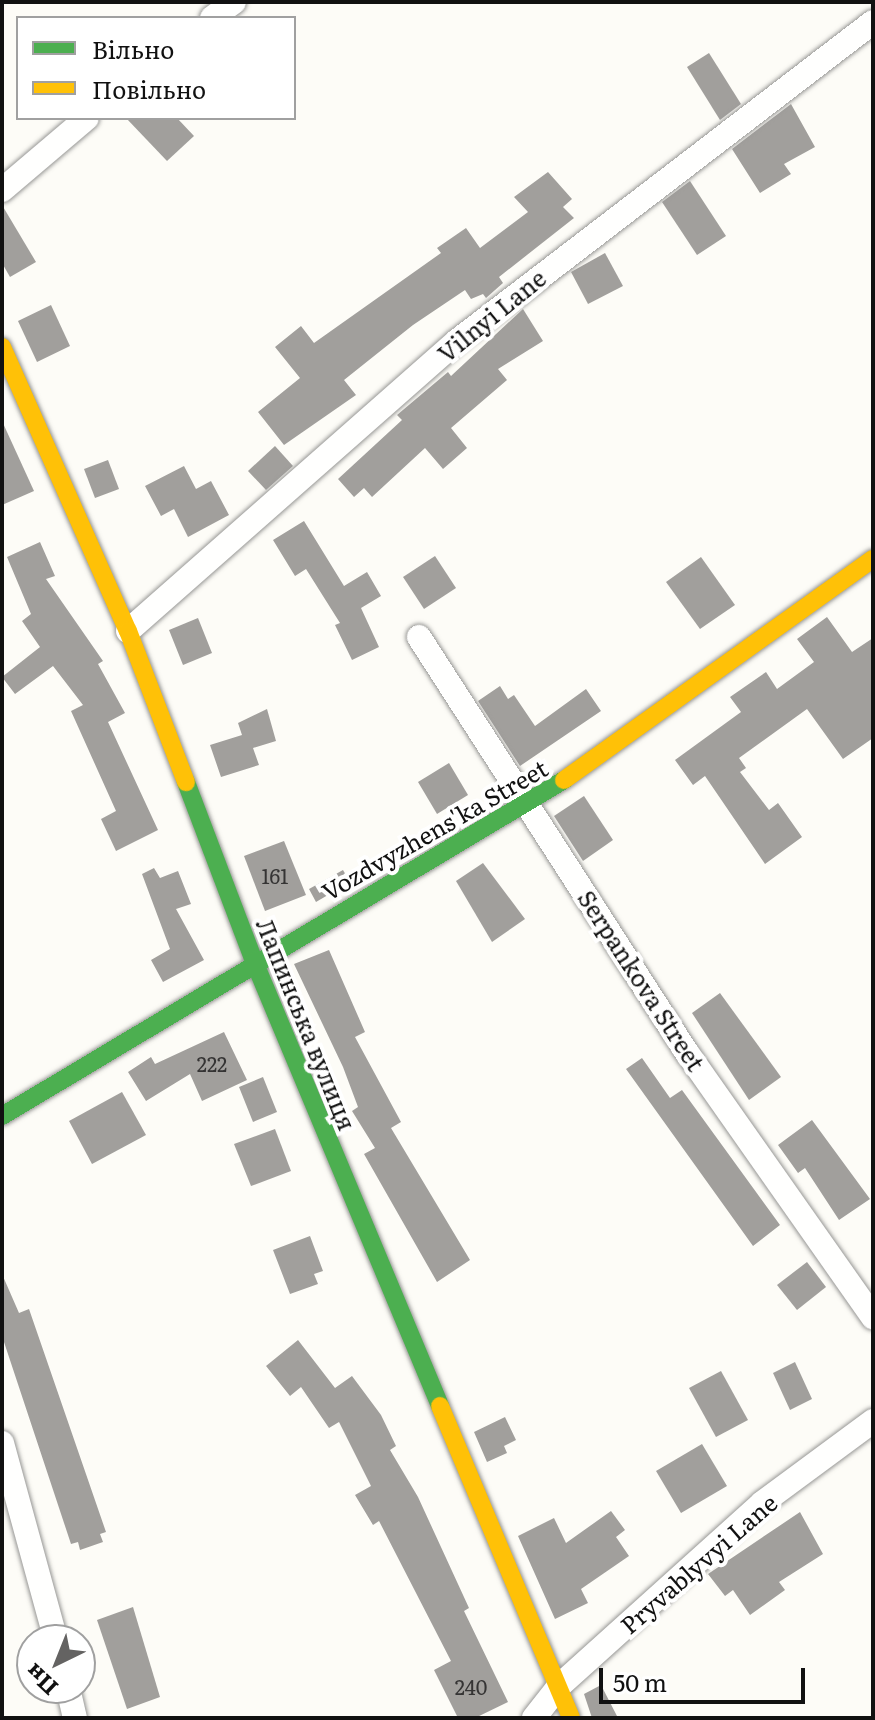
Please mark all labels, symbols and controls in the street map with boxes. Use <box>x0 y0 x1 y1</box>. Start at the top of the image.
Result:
legend <box>16 16 296 120</box>
text: Вільно <box>92 31 174 66</box>
text: Повільно <box>92 71 206 106</box>
street label: Vilnyi Lane <box>431 263 551 367</box>
street label: Vozdvyzhens'ka Street <box>316 753 552 905</box>
house number: 161 <box>261 863 289 887</box>
street label: Serpankova Street <box>573 884 711 1076</box>
street label: Лапинська вулиця <box>251 914 363 1134</box>
house number: 222 <box>197 1051 227 1075</box>
street label: Pryvablyvyi Lane <box>614 1487 782 1639</box>
north arrow <box>16 1624 96 1704</box>
scale bar <box>603 1652 809 1702</box>
text: Пн <box>17 1657 64 1704</box>
text: 50 m <box>613 1664 667 1699</box>
house number: 240 <box>455 1674 487 1698</box>

